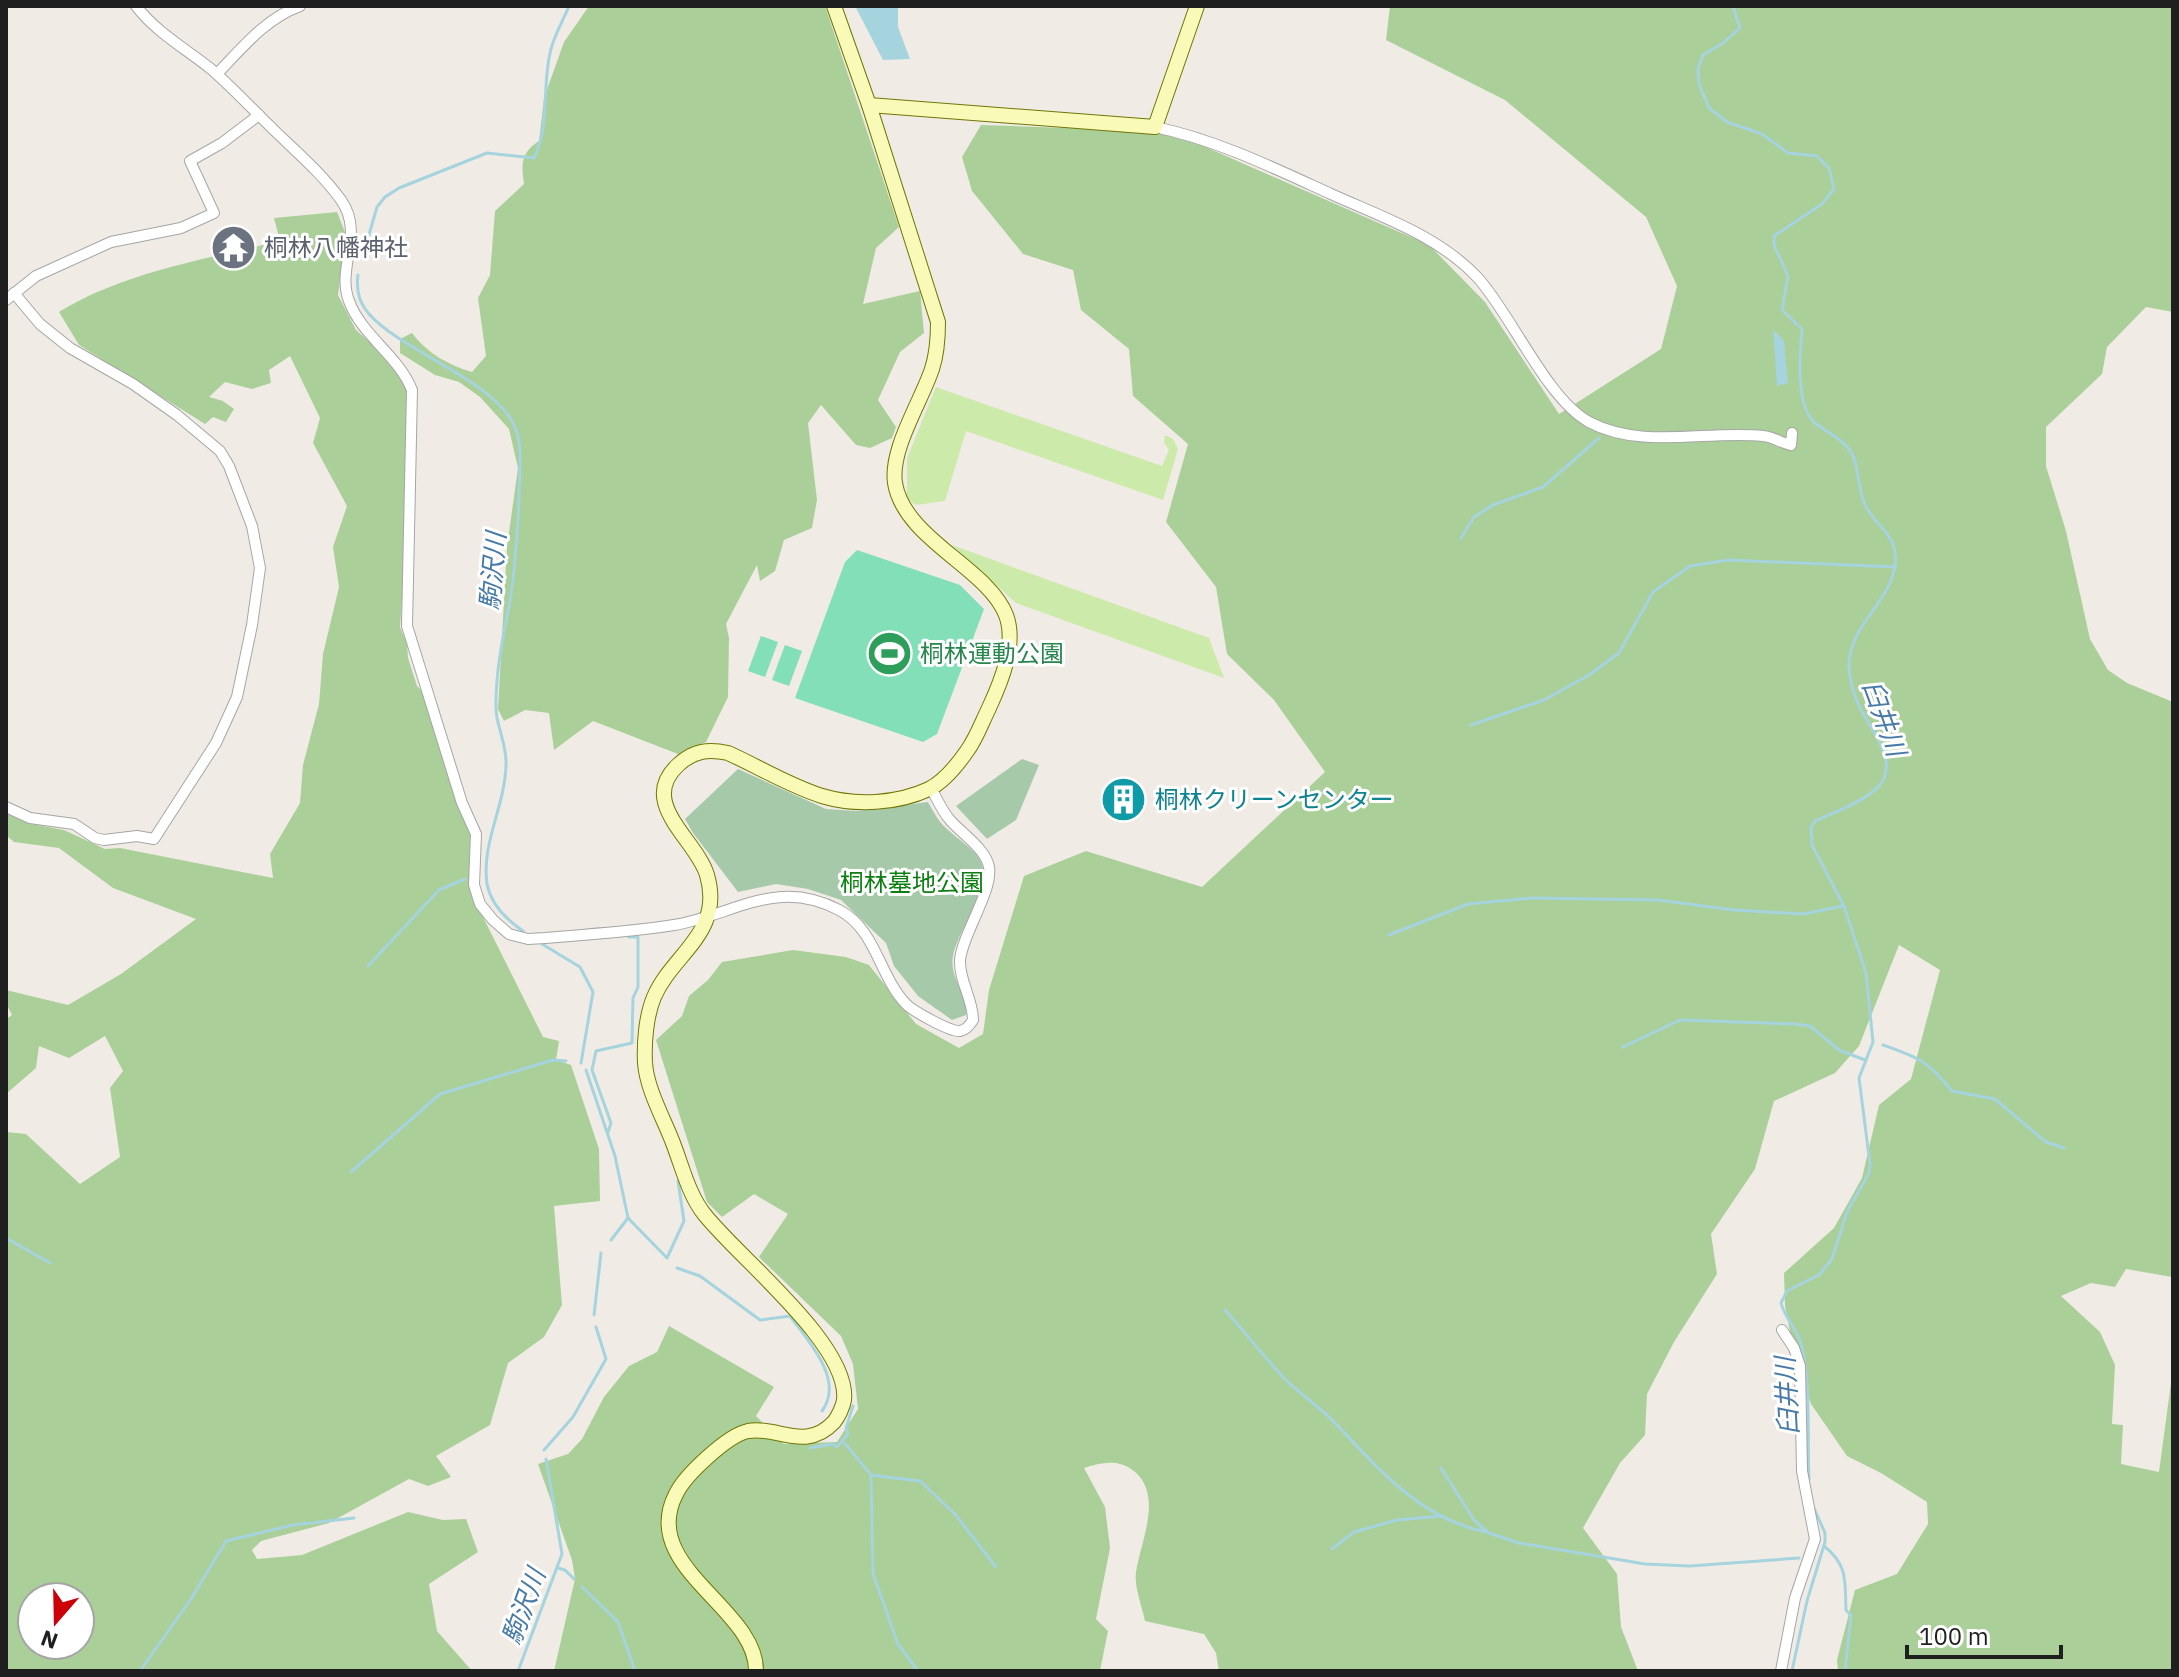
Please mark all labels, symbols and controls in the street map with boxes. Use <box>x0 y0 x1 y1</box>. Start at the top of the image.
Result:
temple icon: 桐林八幡神社 <box>209 223 257 271</box>
place label: 桐林八幡神社 <box>264 231 408 263</box>
water label: 駒沢川 <box>472 528 513 611</box>
sports icon: 桐林運動公園 <box>865 629 913 677</box>
place label: 桐林運動公園 <box>920 637 1064 669</box>
water label: 臼井川 <box>1856 676 1915 763</box>
building icon: 桐林クリーンセンター <box>1100 775 1148 823</box>
place label: 桐林クリーンセンター <box>1155 783 1394 815</box>
park label: 桐林墓地公園 <box>840 866 984 898</box>
water label: 臼井川 <box>1767 1353 1805 1436</box>
water label: 駒沢川 <box>494 1561 553 1648</box>
north arrow <box>16 1581 96 1661</box>
scale bar <box>1907 1609 2061 1659</box>
text: 100 m <box>1919 1620 1989 1652</box>
text: N <box>37 1624 61 1657</box>

